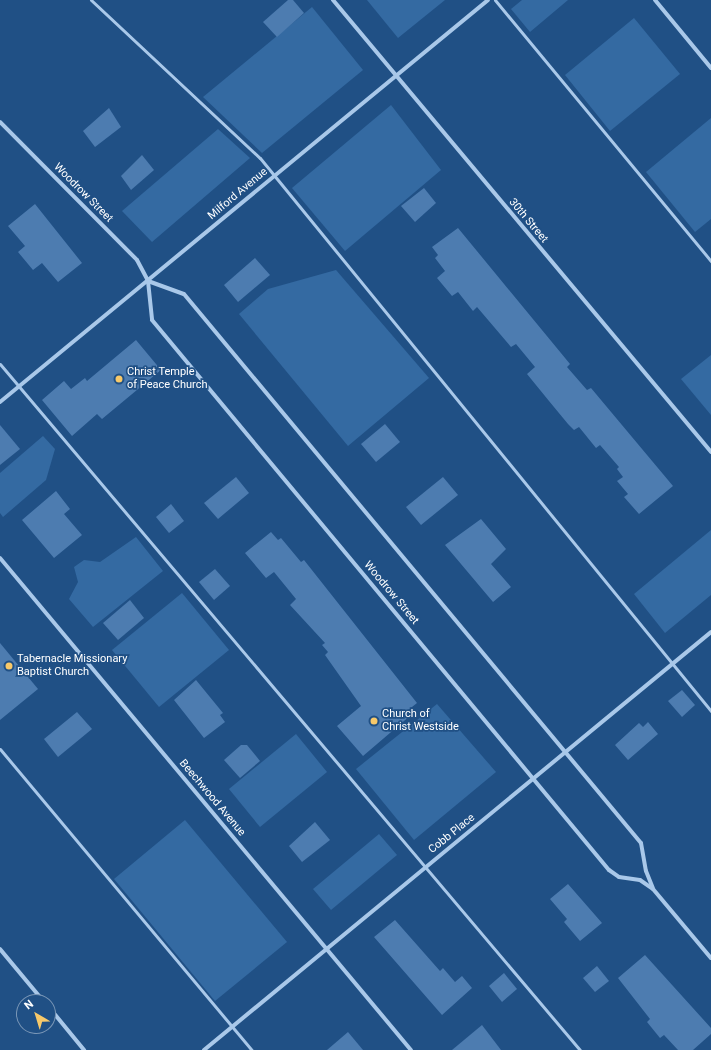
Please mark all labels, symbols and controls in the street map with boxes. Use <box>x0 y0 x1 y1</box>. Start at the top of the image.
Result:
street label: Woodrow Street <box>51 161 115 225</box>
street label: Milford Avenue <box>206 165 270 223</box>
street label: 30th Street <box>506 196 550 246</box>
place label: Christ Temple of Peace Church <box>127 366 208 392</box>
marker: Christ Temple of Peace Church <box>114 374 124 384</box>
street label: Woodrow Street <box>361 559 421 627</box>
place label: Tabernacle Missionary Baptist Church <box>17 653 127 679</box>
marker: Tabernacle Missionary Baptist Church <box>4 661 14 671</box>
place label: Church of Christ Westside <box>382 708 459 734</box>
marker: Church of Christ Westside <box>369 716 379 726</box>
street label: Beechwood Avenue <box>176 757 248 839</box>
street label: Cobb Place <box>426 811 478 857</box>
north arrow <box>16 994 56 1034</box>
text: N <box>22 997 36 1012</box>

